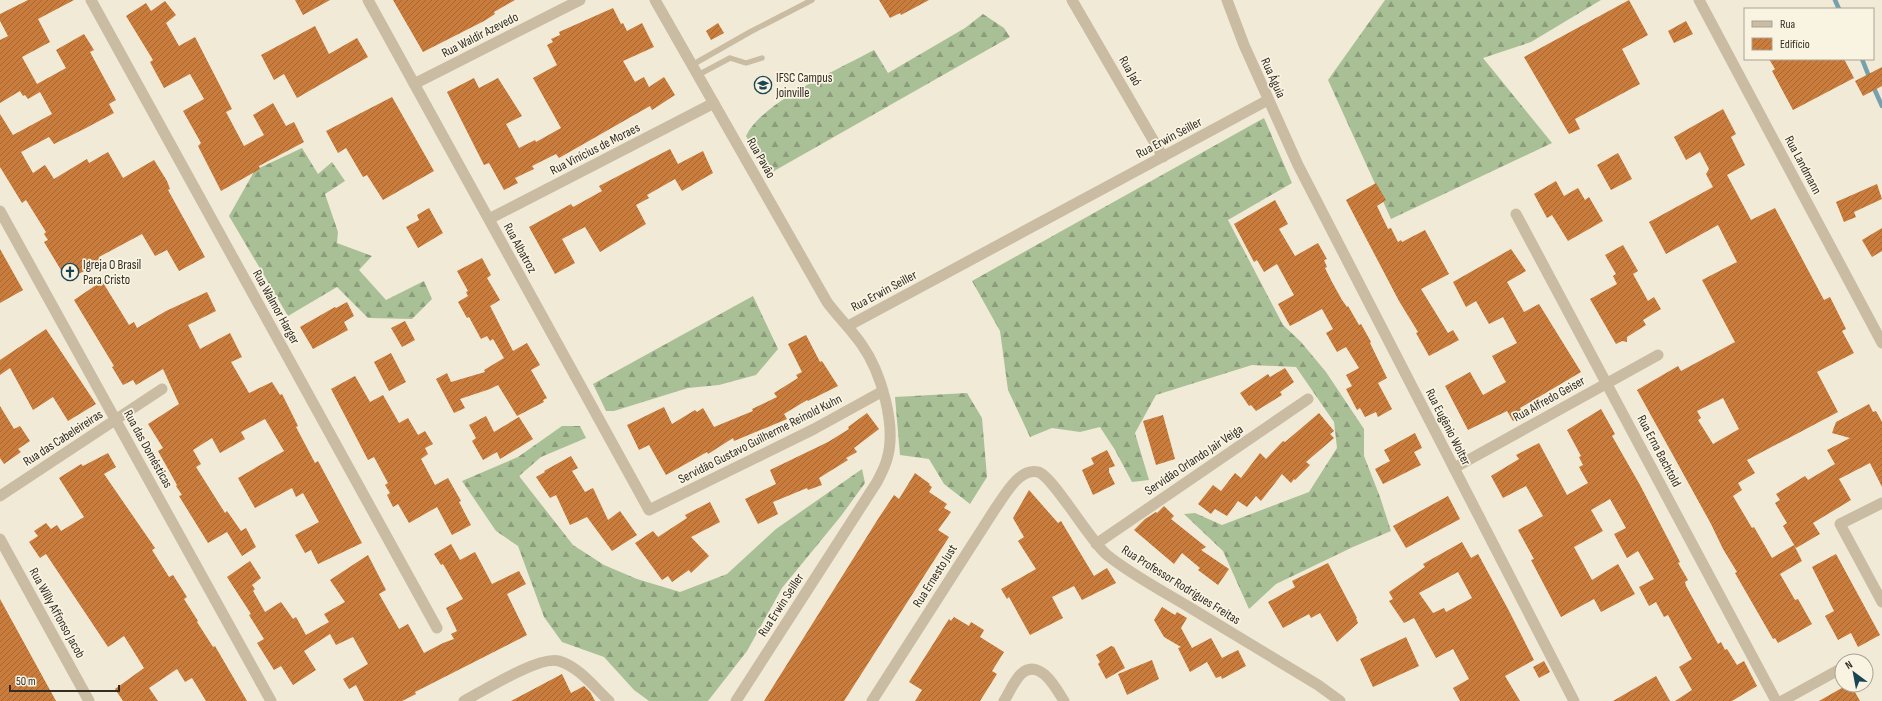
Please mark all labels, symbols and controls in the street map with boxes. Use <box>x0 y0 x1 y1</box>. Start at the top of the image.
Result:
legend <box>1744 8 1874 60</box>
street label: Rua Waldir Azevedo <box>439 9 521 61</box>
text: Rua <box>1780 17 1796 32</box>
text: Edifício <box>1780 37 1810 52</box>
street label: Rua Jaó <box>1115 53 1145 89</box>
street label: Rua Águia <box>1257 55 1289 101</box>
place label: IFSC Campus Joinville <box>775 70 833 101</box>
school or university icon: IFSC Campus Joinville <box>753 75 773 95</box>
street label: Rua Erwin Seiller <box>1133 114 1205 162</box>
street label: Rua Vinícius de Moraes <box>547 119 643 179</box>
street label: Rua Landmann <box>1781 133 1825 197</box>
street label: Rua Pavão <box>743 135 779 181</box>
street label: Rua Albatroz <box>500 220 540 276</box>
place label: Igreja O Brasil Para Cristo <box>83 257 141 288</box>
church icon: Igreja O Brasil Para Cristo <box>60 262 80 282</box>
street label: Rua Walmor Harger <box>249 267 303 347</box>
street label: Rua Erwin Seiller <box>848 267 920 315</box>
street label: Rua Alfredo Geiser <box>1510 373 1588 425</box>
street label: Rua Eugênio Wolter <box>1422 386 1474 468</box>
street label: Servidão Gustavo Guilherme Reinold Kuhn <box>676 391 844 487</box>
street label: Rua das Cabeleireiras <box>20 406 106 470</box>
street label: Rua das Domésticas <box>120 407 176 491</box>
street label: Rua Erna Bachtold <box>1633 412 1685 490</box>
street label: Servidão Orlando Jair Veiga <box>1142 421 1246 499</box>
street label: Rua Ernesto Just <box>909 542 961 610</box>
street label: Rua Professor Rodrigues Freitas <box>1119 542 1244 628</box>
street label: Rua Willy Affonso Jacob <box>26 565 88 661</box>
street label: Rua Erwin Seiller <box>755 570 807 640</box>
north arrow <box>1834 653 1874 693</box>
text: N <box>1843 658 1855 672</box>
scale bar <box>10 667 119 693</box>
text: 50 m <box>16 674 36 689</box>

